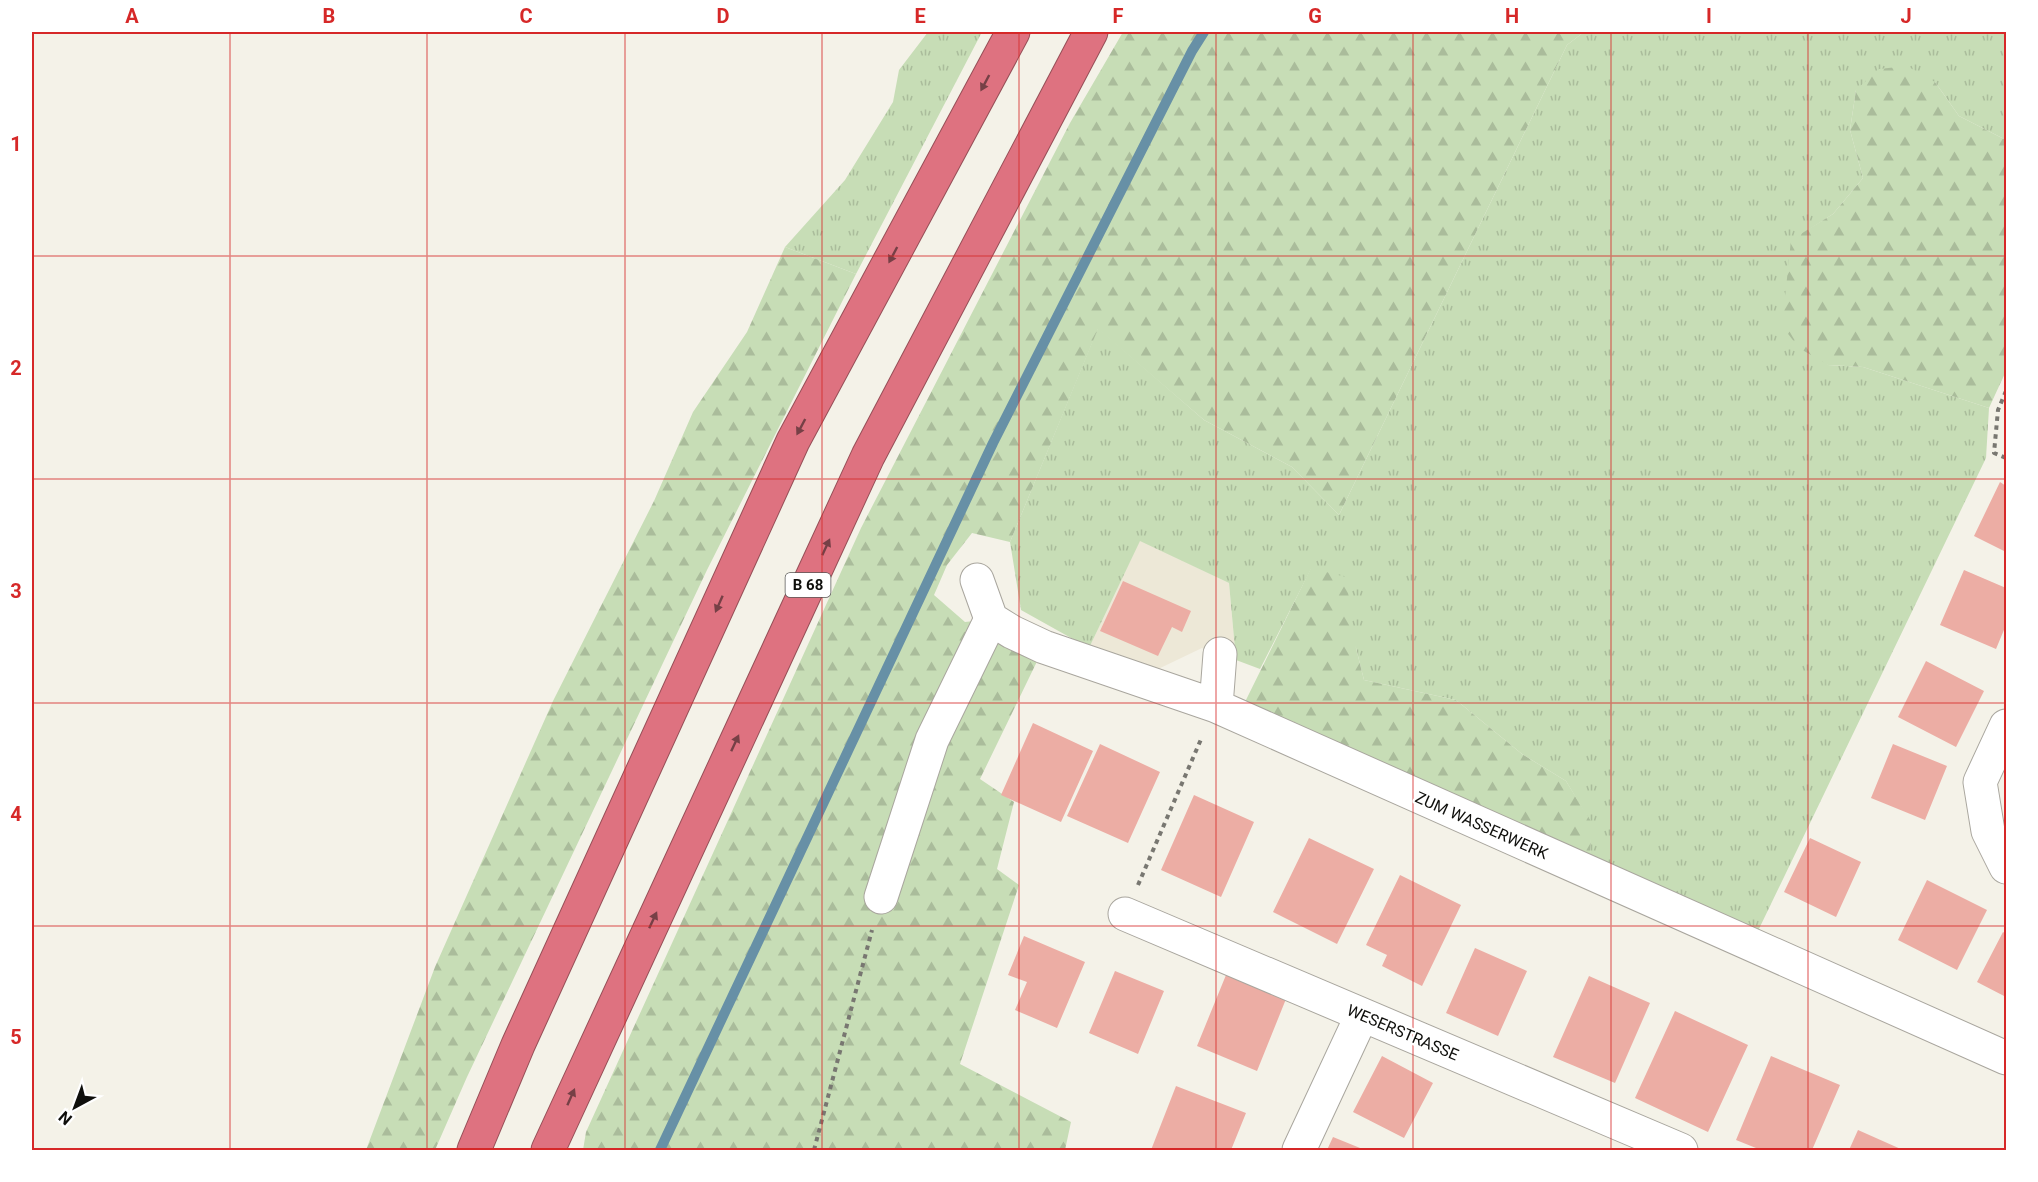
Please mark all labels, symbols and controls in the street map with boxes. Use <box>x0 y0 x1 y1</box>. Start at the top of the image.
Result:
text: A <box>125 4 139 28</box>
text: B <box>323 4 335 28</box>
text: C <box>519 4 533 28</box>
text: D <box>717 4 730 28</box>
text: E <box>914 4 926 28</box>
text: F <box>1113 4 1124 28</box>
text: G <box>1308 4 1322 28</box>
text: H <box>1505 4 1519 28</box>
text: I <box>1706 4 1712 28</box>
text: J <box>1900 4 1912 28</box>
one-way arrow <box>980 75 990 92</box>
text: 1 <box>10 132 22 156</box>
one-way arrow <box>888 247 898 264</box>
text: 2 <box>10 356 22 380</box>
one-way arrow <box>796 418 806 435</box>
one-way arrow <box>821 538 831 556</box>
road number: B 68 <box>786 573 830 597</box>
text: 3 <box>10 579 22 603</box>
one-way arrow <box>714 595 724 613</box>
one-way arrow <box>730 734 739 751</box>
street label: ZUM WASSERWERK <box>1412 788 1552 864</box>
text: 4 <box>10 802 22 826</box>
one-way arrow <box>648 911 657 928</box>
street label: WESERSTRASSE <box>1344 1000 1461 1064</box>
text: 5 <box>10 1025 22 1049</box>
north arrow <box>45 1077 105 1137</box>
one-way arrow <box>567 1088 576 1106</box>
text: N <box>55 1107 76 1129</box>

